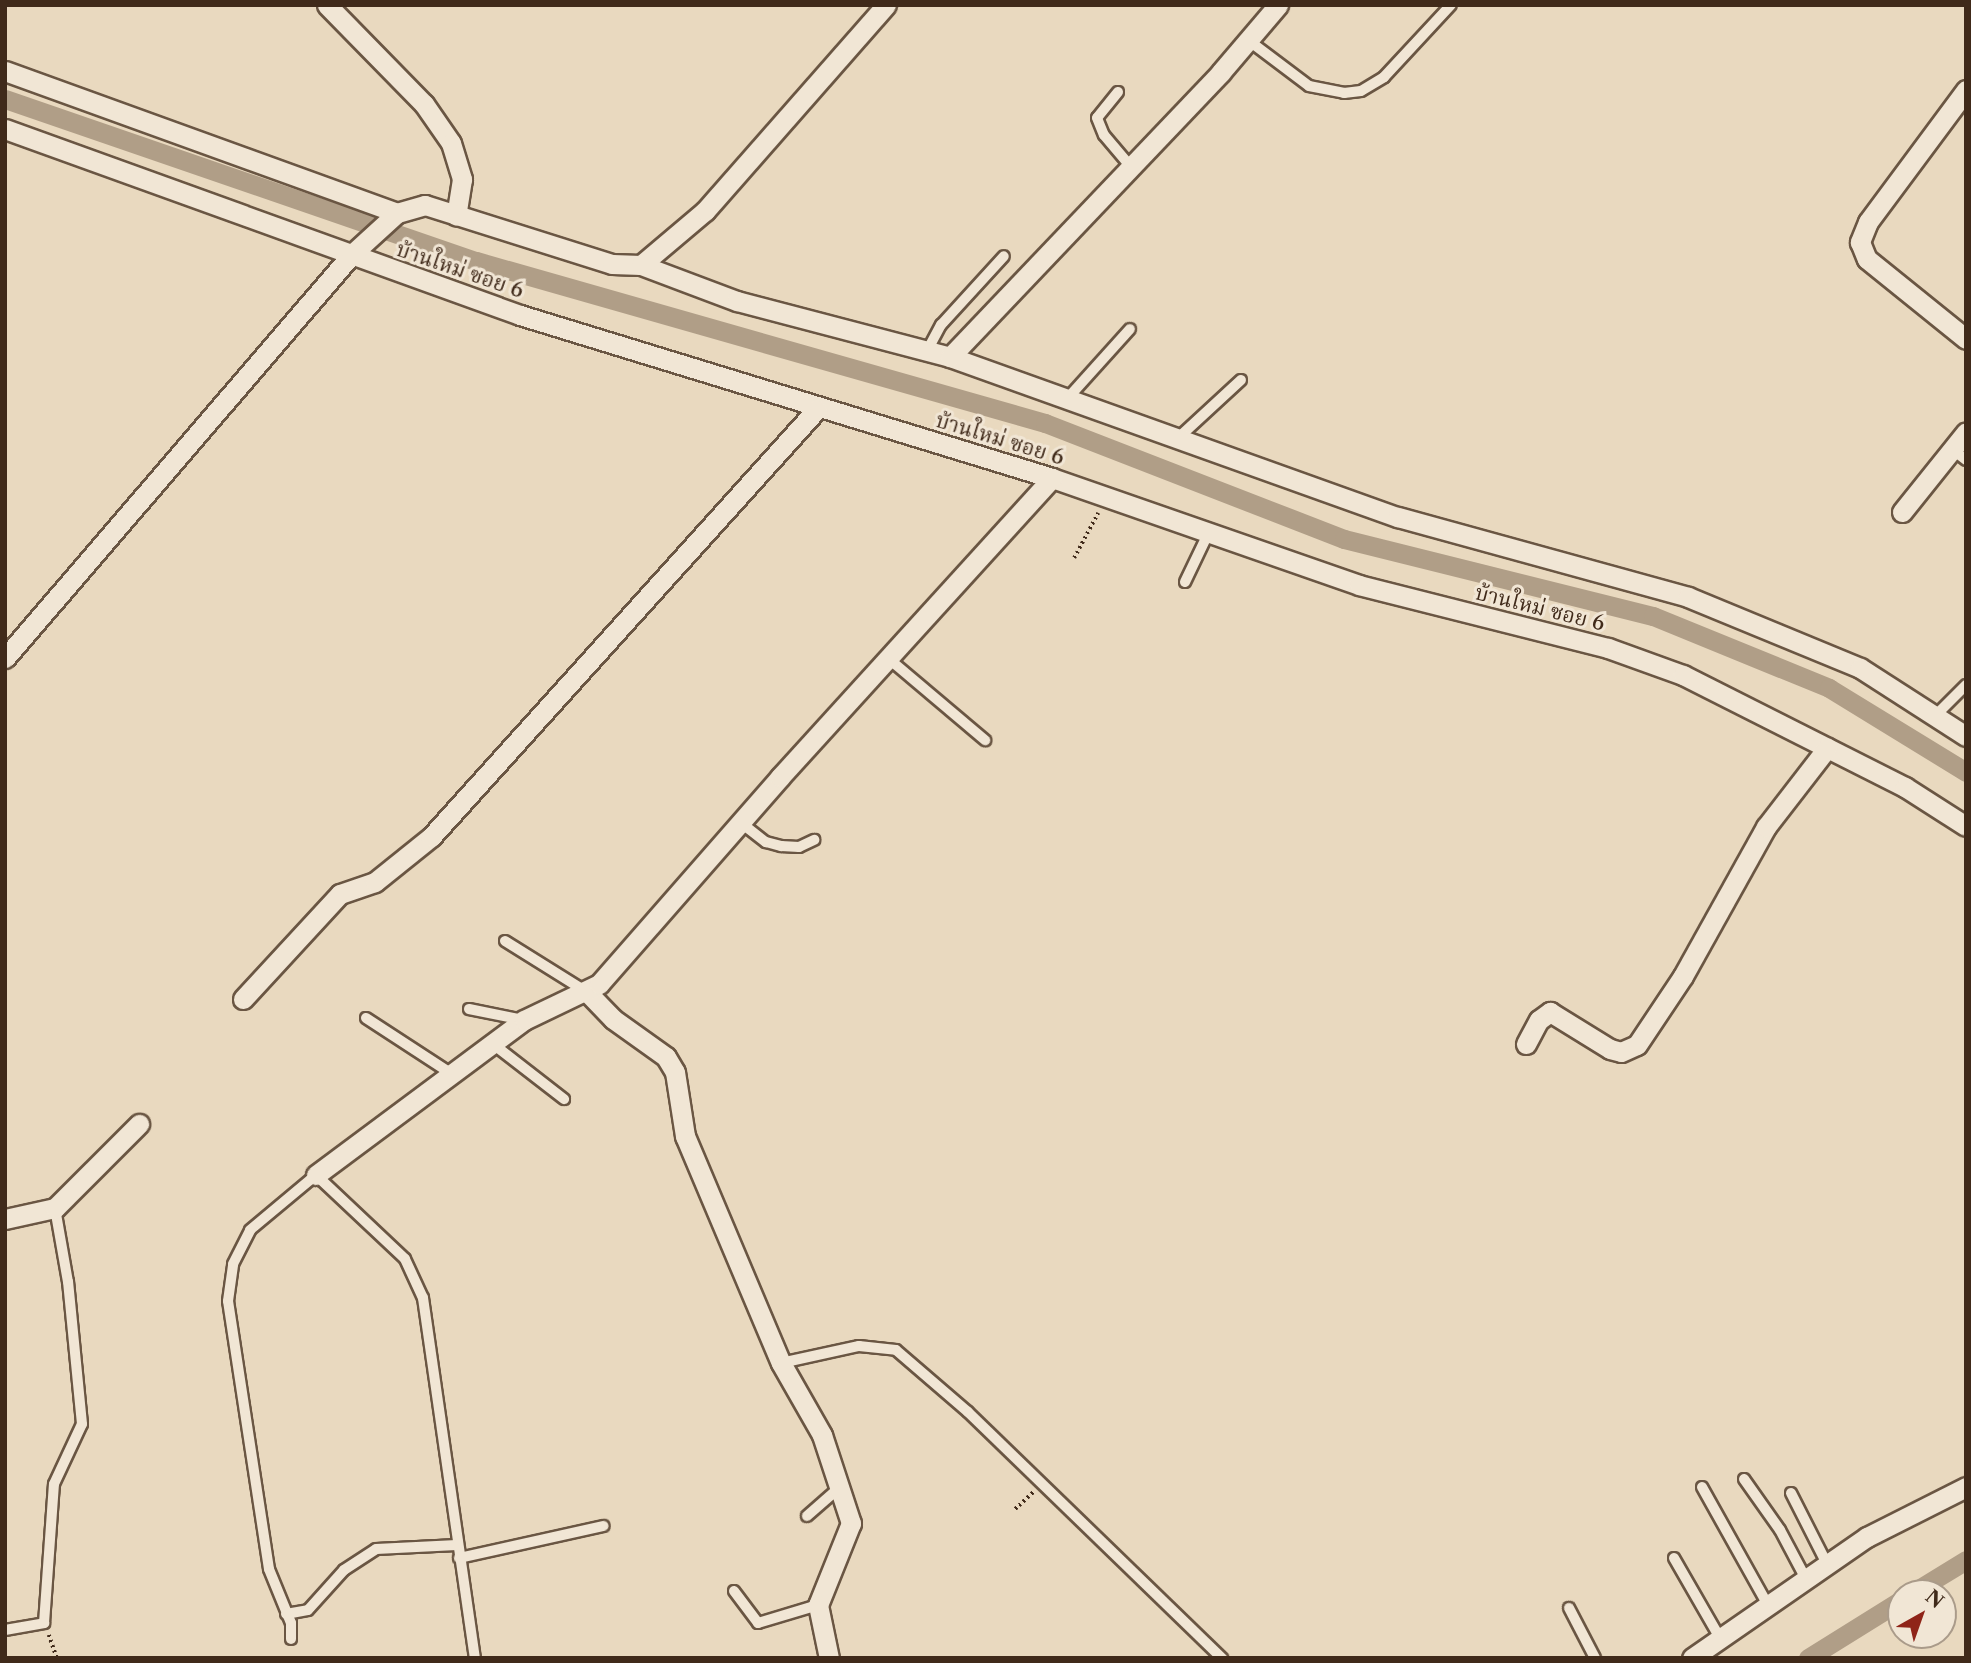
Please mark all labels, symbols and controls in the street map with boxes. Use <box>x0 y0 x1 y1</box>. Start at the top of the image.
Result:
street label: บ้านใหม่ ซอย 6 <box>393 236 527 304</box>
street label: บ้านใหม่ ซอย 6 <box>933 408 1067 470</box>
street label: บ้านใหม่ ซอย 6 <box>1473 580 1607 636</box>
north arrow <box>1887 1579 1957 1649</box>
text: N <box>1921 1585 1948 1613</box>

